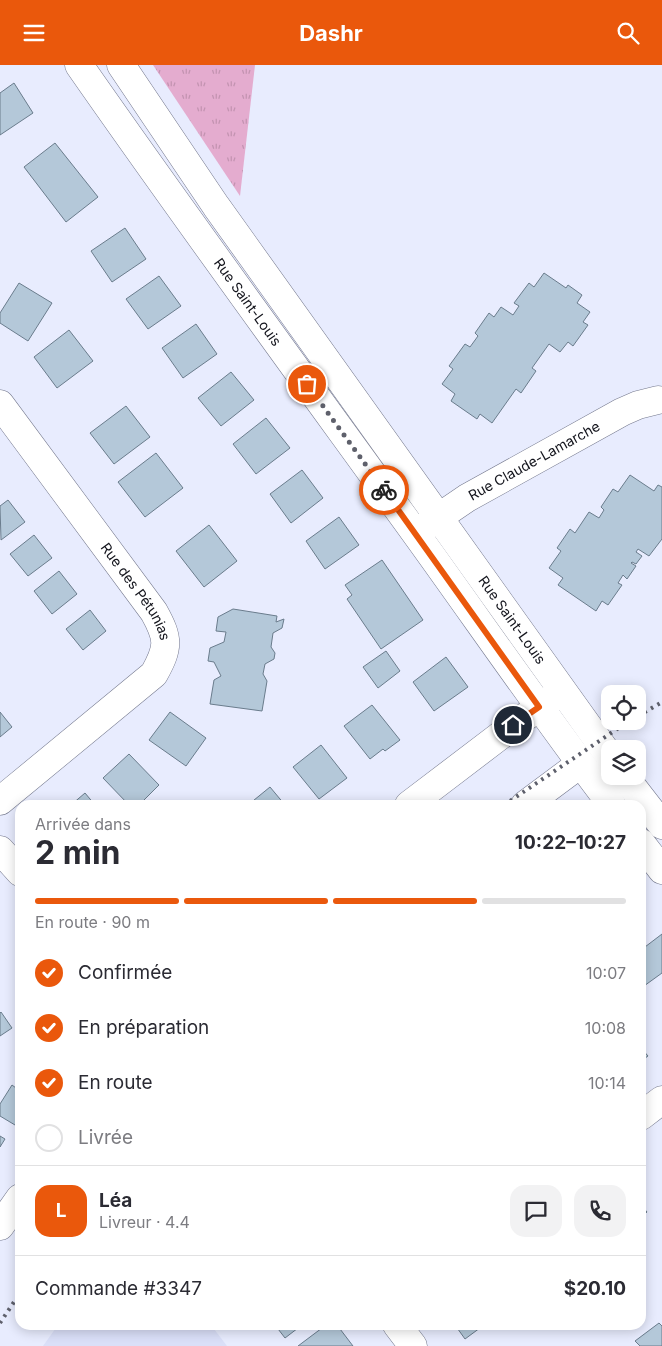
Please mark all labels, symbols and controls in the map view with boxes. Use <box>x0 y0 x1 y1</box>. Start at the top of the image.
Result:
icon: menu <box>20 19 48 47</box>
icon: search <box>614 19 642 47</box>
text: Dashr <box>299 20 363 46</box>
street label: Rue Saint-Louis <box>211 255 286 349</box>
pin <box>286 363 328 405</box>
icon: bag <box>293 370 321 398</box>
street label: Rue Claude-Lamarche <box>465 417 603 504</box>
courier <box>359 465 409 515</box>
icon: bike <box>370 476 398 504</box>
street label: Rue des Pétunias <box>98 539 174 642</box>
street label: Rue Saint-Louis <box>475 572 550 667</box>
map controls <box>601 685 646 785</box>
button: locate <box>601 685 646 730</box>
pin <box>492 704 534 746</box>
icon: home <box>499 711 527 739</box>
button: layers <box>601 740 646 785</box>
text: Arrivée dans <box>35 814 131 834</box>
text: 10:22–10:27 <box>515 831 626 854</box>
text: 2 min <box>35 833 121 872</box>
text: En route · 90 m <box>35 912 150 932</box>
icon: check <box>35 959 63 987</box>
text: Confirmée <box>78 961 172 984</box>
text: 10:07 <box>586 963 626 983</box>
icon: check <box>35 1014 63 1042</box>
text: En préparation <box>78 1016 209 1039</box>
text: 10:08 <box>585 1018 626 1038</box>
icon: check <box>35 1069 63 1097</box>
text: En route <box>78 1071 153 1094</box>
text: 10:14 <box>588 1073 626 1093</box>
text: Livrée <box>78 1126 133 1149</box>
button: chat <box>510 1185 562 1237</box>
button: phone <box>574 1185 626 1237</box>
text: Léa <box>99 1189 132 1212</box>
text: L <box>56 1199 66 1222</box>
text: Livreur · 4.4 <box>99 1212 190 1232</box>
text: Commande #3347 <box>35 1277 202 1300</box>
text: $20.10 <box>564 1277 626 1300</box>

